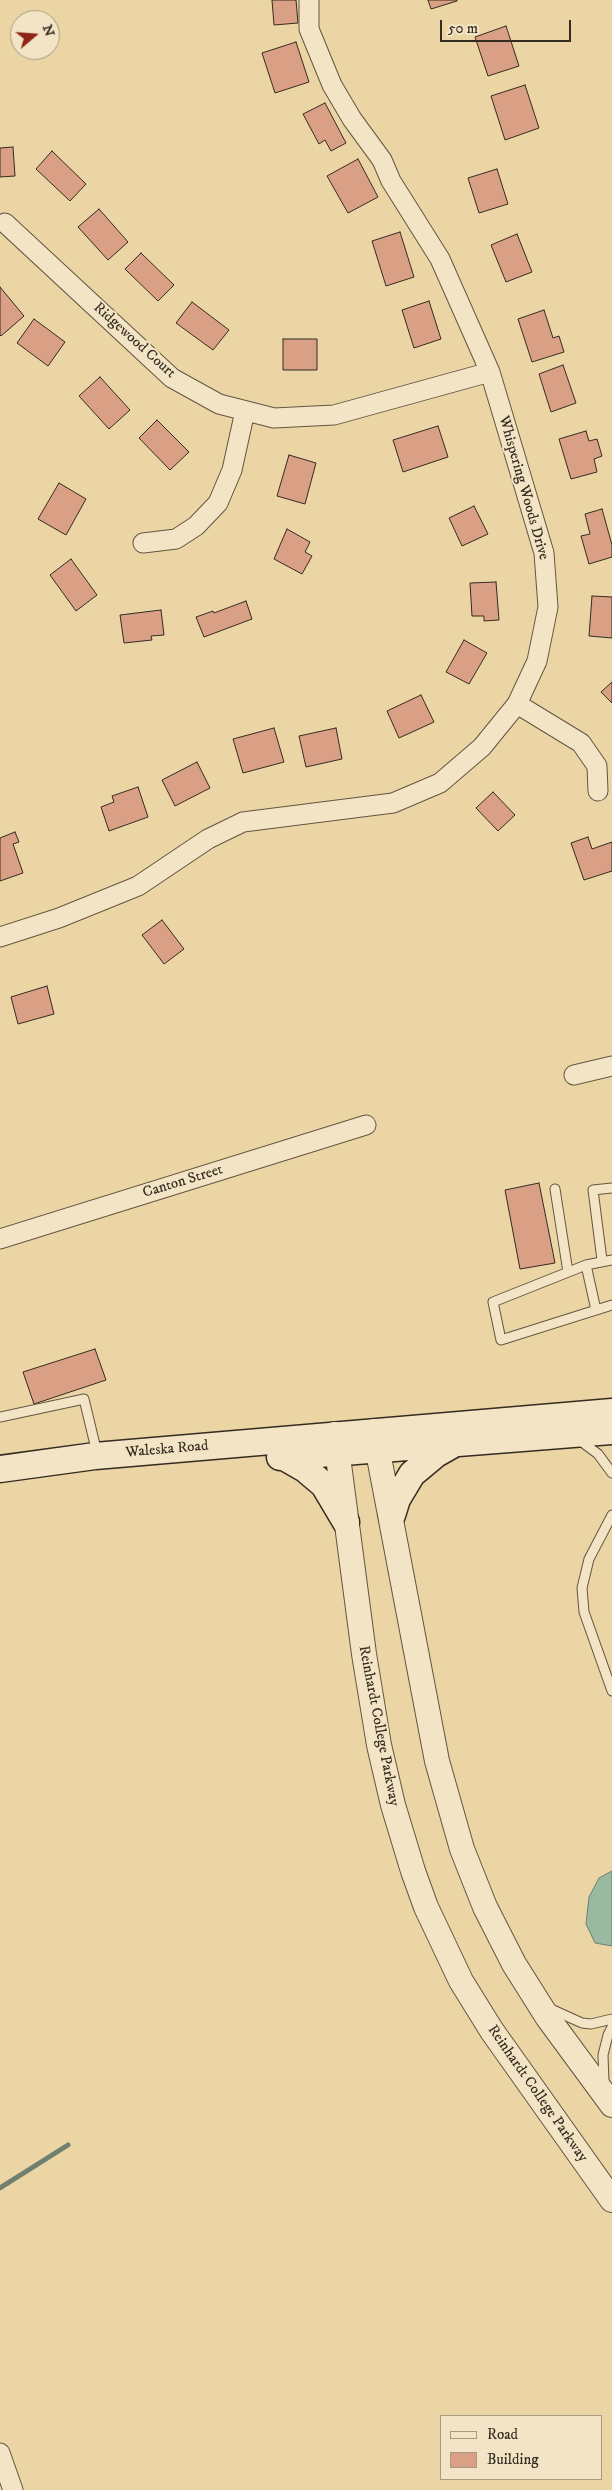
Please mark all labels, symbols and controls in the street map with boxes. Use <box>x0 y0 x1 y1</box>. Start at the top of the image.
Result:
north arrow <box>10 10 60 60</box>
scale bar <box>442 10 573 42</box>
text: 50 m <box>448 19 478 38</box>
text: N <box>38 22 59 39</box>
street label: Ridgewood Court <box>89 299 179 383</box>
street label: Whispering Woods Drive <box>494 414 552 562</box>
street label: Canton Street <box>141 1161 225 1203</box>
street label: Waleska Road <box>125 1437 209 1463</box>
street label: Reinhardt College Parkway <box>354 1644 402 1808</box>
street label: Reinhardt College Parkway <box>483 2022 591 2166</box>
legend <box>440 2415 602 2480</box>
text: Road <box>487 2425 518 2444</box>
text: Building <box>487 2450 539 2469</box>

